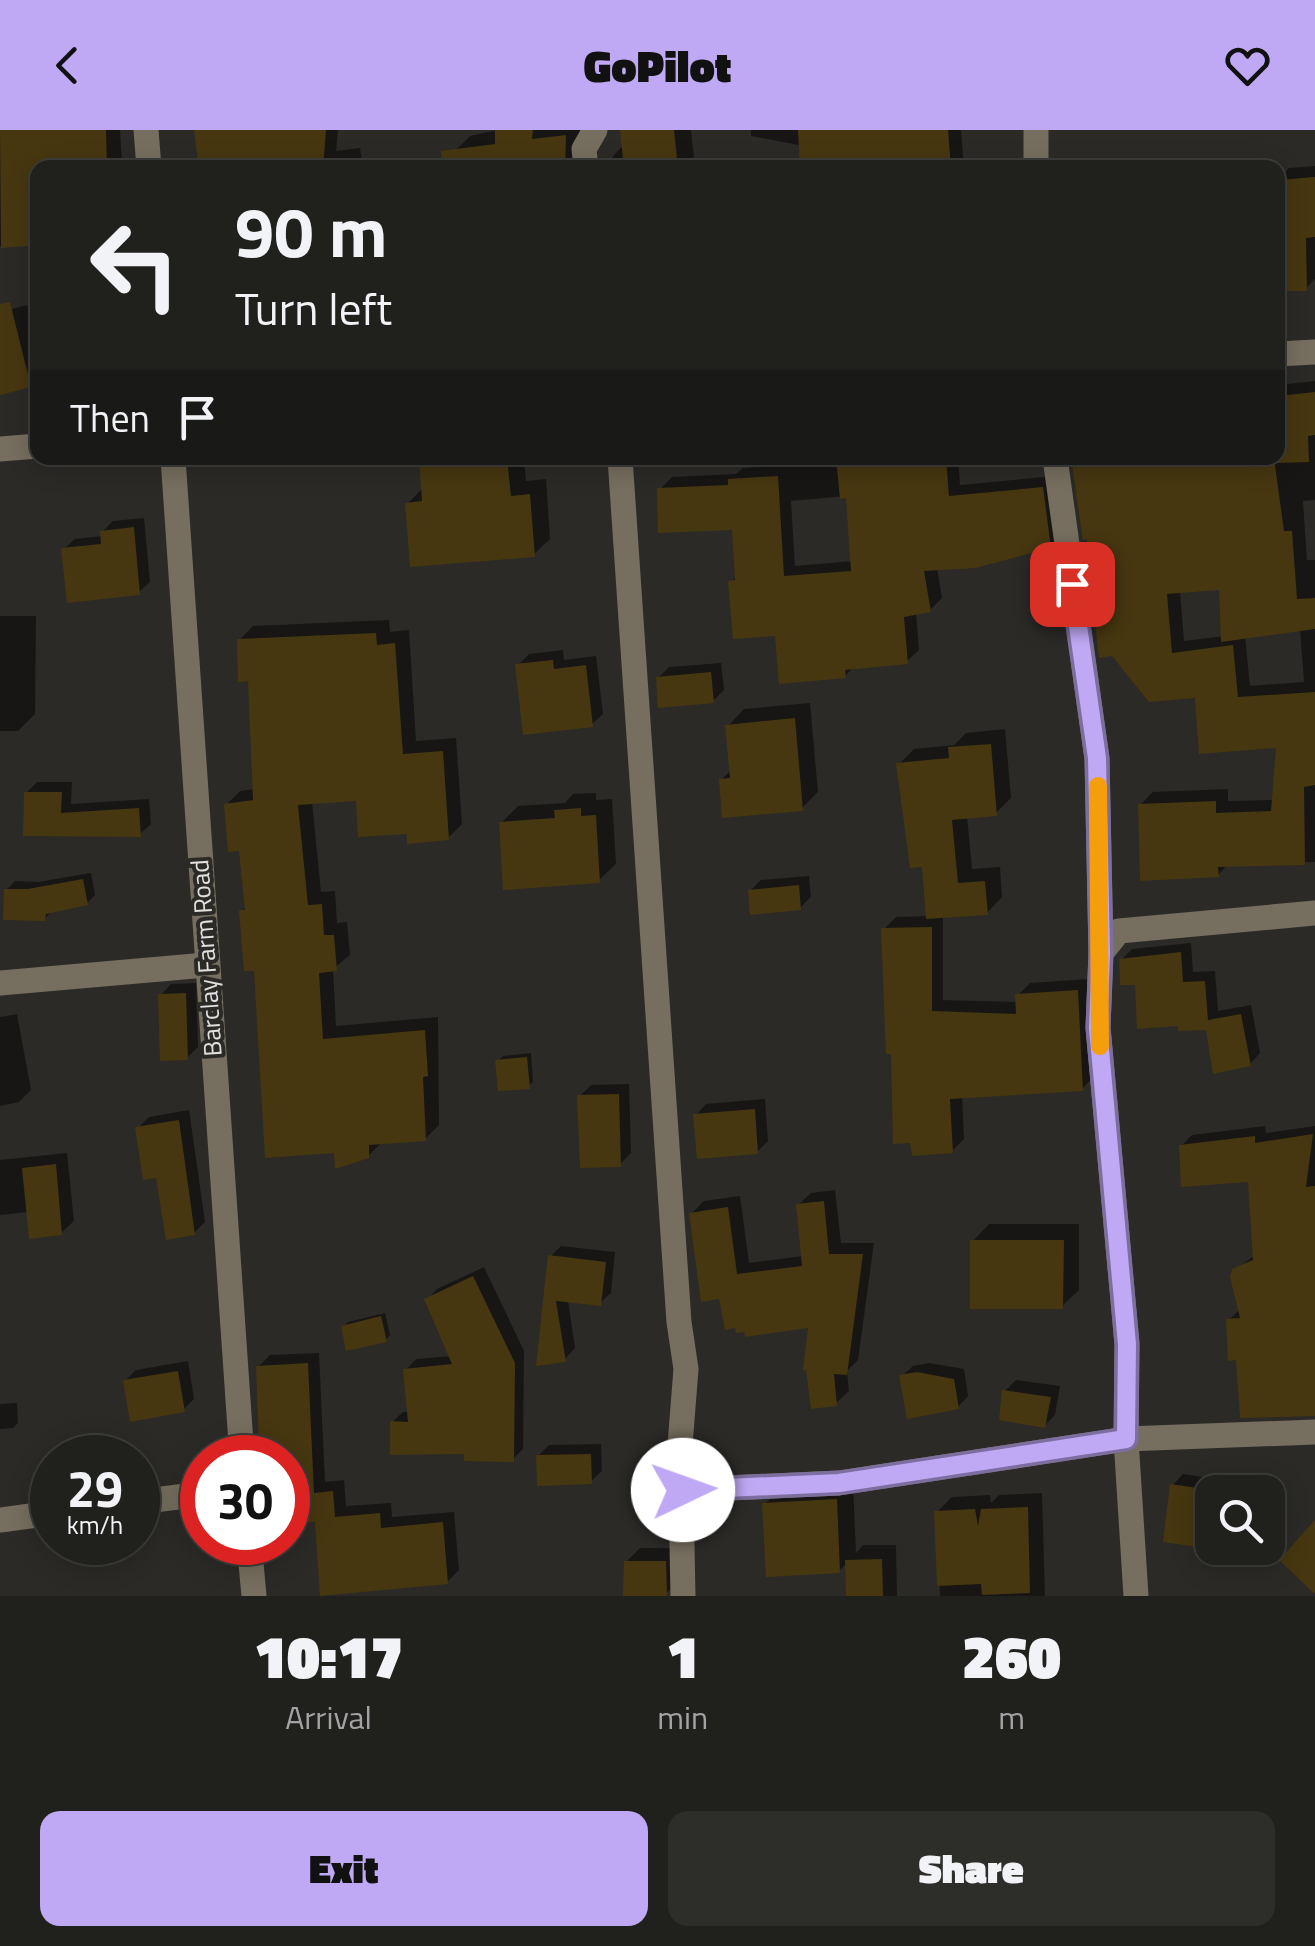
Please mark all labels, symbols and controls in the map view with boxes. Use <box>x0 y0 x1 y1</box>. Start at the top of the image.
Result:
text: GoPilot <box>583 31 732 99</box>
icon: back <box>40 38 95 93</box>
icon: heart <box>1220 38 1275 93</box>
text: 90 m <box>235 178 388 284</box>
icon: left <box>70 200 200 330</box>
text: Turn left <box>235 274 392 342</box>
text: Then <box>70 389 150 447</box>
icon: arrive <box>170 390 225 445</box>
pin <box>1030 542 1115 627</box>
icon: arrive <box>1045 557 1100 612</box>
street label: Barclay Farm Road <box>180 858 232 1058</box>
speed limit sign: 30 <box>180 1435 310 1565</box>
position arrow <box>631 1438 735 1542</box>
text: 29 <box>67 1450 123 1526</box>
map controls <box>1195 1475 1285 1565</box>
button: search <box>1195 1475 1285 1565</box>
text: km/h <box>67 1506 123 1544</box>
text: 10:17 <box>254 1610 403 1701</box>
text: 1 <box>666 1610 699 1701</box>
text: 260 <box>962 1610 1061 1701</box>
text: Arrival <box>285 1693 372 1741</box>
text: min <box>657 1693 708 1741</box>
text: m <box>998 1693 1025 1741</box>
button: Exit <box>40 1811 648 1926</box>
button: Share <box>668 1811 1275 1926</box>

